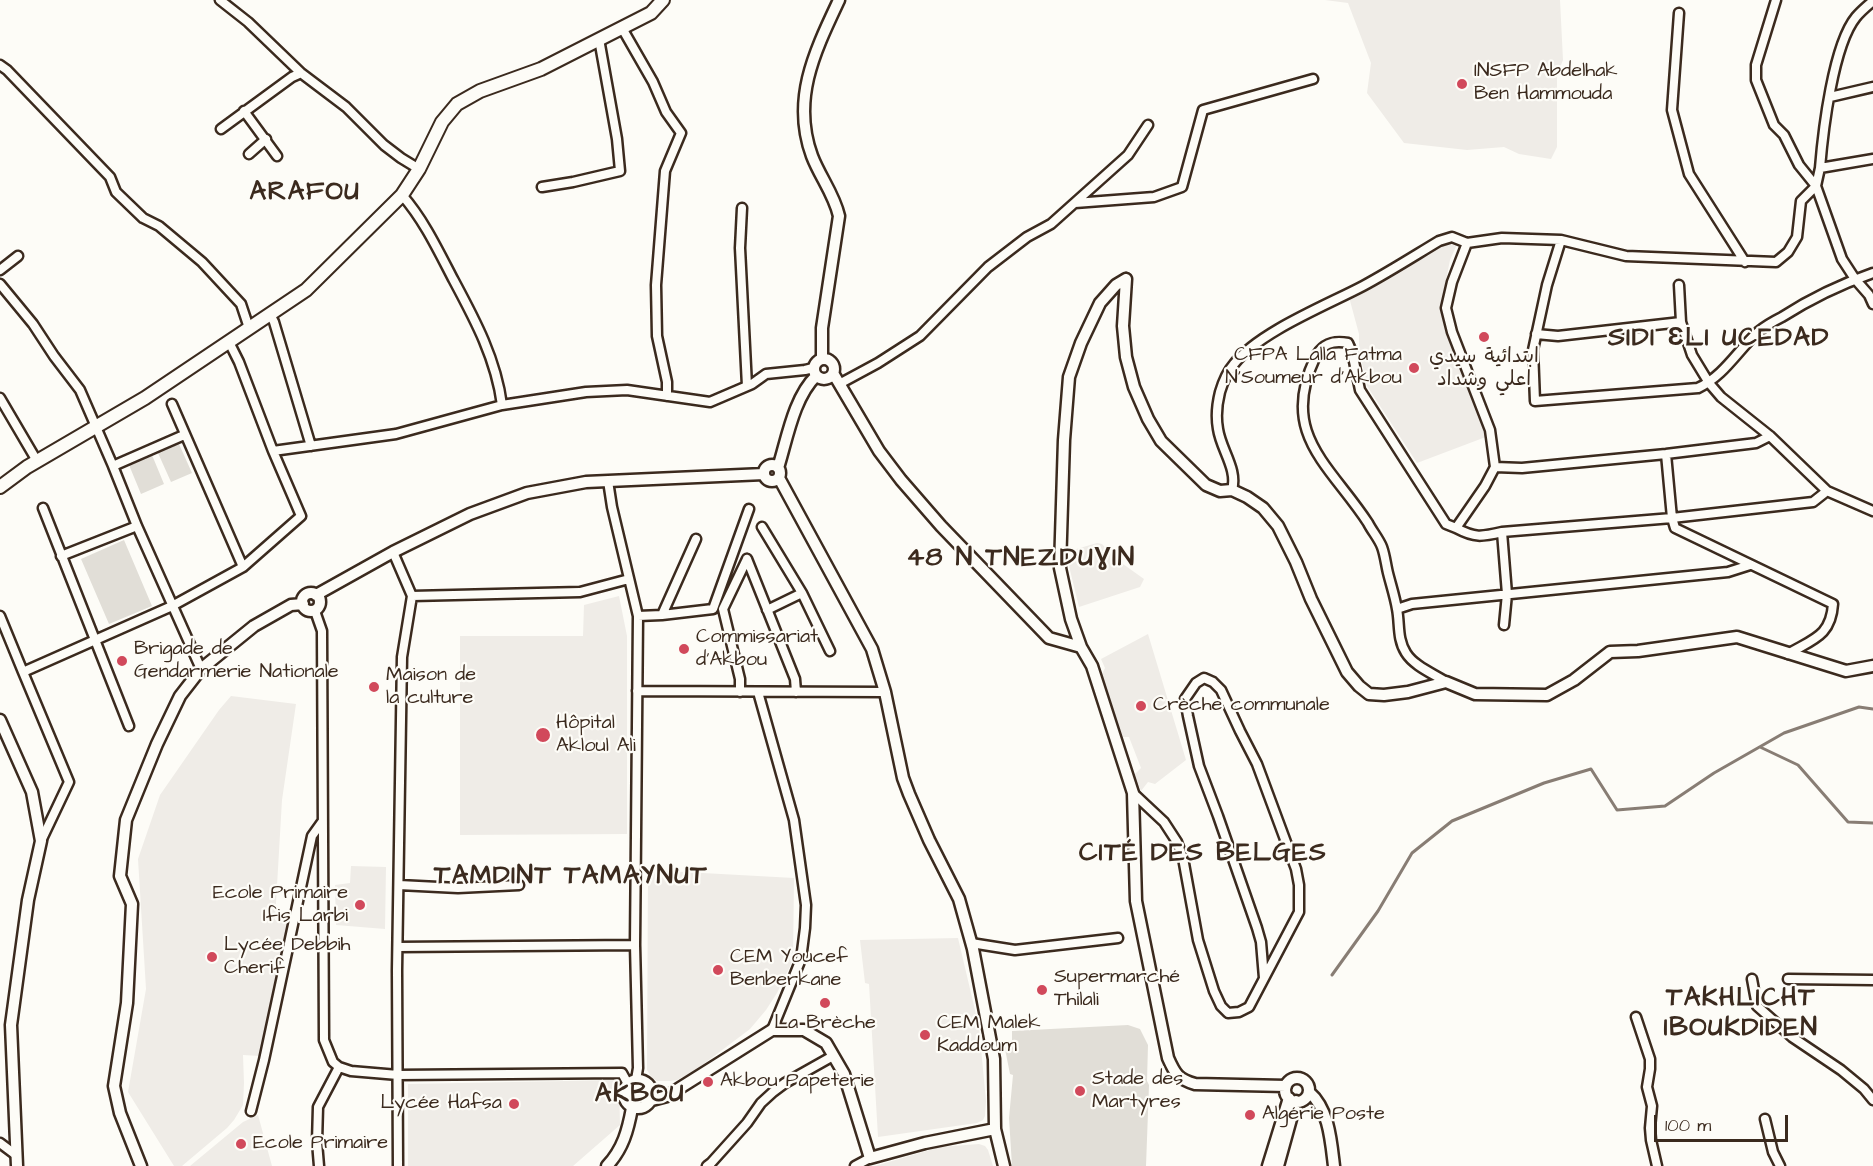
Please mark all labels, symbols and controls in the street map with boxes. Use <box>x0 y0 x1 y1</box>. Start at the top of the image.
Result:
place label: INSFP Abdelhak Ben Hammouda <box>1474 60 1618 107</box>
marker: INSFP Abdelhak Ben Hammouda <box>1455 77 1469 91</box>
district label: ARAFOU <box>250 178 360 210</box>
district label: SIDI ƐLI UCEDAD <box>1608 324 1830 356</box>
marker: ابتدائية سيدي اعلي وشداد <box>1477 330 1491 344</box>
place label: CFPA Lalla Fatma N'Soumeur d'Akbou <box>1225 344 1402 391</box>
place label: ابتدائية سيدي اعلي وشداد <box>1429 346 1539 393</box>
marker: CFPA Lalla Fatma N'Soumeur d'Akbou <box>1407 361 1421 375</box>
district label: 48 N TNEZDUƔIN <box>906 544 1136 576</box>
place label: Commissariat d'Akbou <box>696 626 818 673</box>
place label: Brigade de Gendarmerie Nationale <box>134 638 339 685</box>
marker: Commissariat d'Akbou <box>677 642 691 656</box>
marker: Brigade de Gendarmerie Nationale <box>115 654 129 668</box>
place label: Maison de la culture <box>386 664 476 711</box>
marker: Maison de la culture <box>367 680 381 694</box>
place label: Crèche communale <box>1153 694 1330 718</box>
marker: Crèche communale <box>1134 699 1148 713</box>
place label: Hôpital Akloul Ali <box>556 712 636 759</box>
marker: Hôpital Akloul Ali <box>534 726 552 744</box>
district label: CITÉ DES BELGES <box>1079 839 1327 871</box>
district label: TAMDINT TAMAYNUT <box>434 862 708 894</box>
place label: Ecole Primaire Ifis Larbi <box>213 882 348 929</box>
marker: Ecole Primaire Ifis Larbi <box>353 898 367 912</box>
place label: Lycée Debbih Cherif <box>224 934 350 981</box>
place label: CEM Youcef Benberkane <box>730 946 848 993</box>
marker: Lycée Debbih Cherif <box>205 950 219 964</box>
marker: CEM Youcef Benberkane <box>711 963 725 977</box>
place label: Supermarché Thilali <box>1054 966 1180 1013</box>
marker: Supermarché Thilali <box>1035 983 1049 997</box>
district label: TAKHLICHT IBOUKDIDEN <box>1664 984 1818 1046</box>
marker: La Brèche <box>818 996 832 1010</box>
place label: La Brèche <box>774 1012 876 1036</box>
place label: CEM Malek Kaddoum <box>937 1012 1041 1059</box>
marker: CEM Malek Kaddoum <box>918 1028 932 1042</box>
place label: Stade des Martyres <box>1092 1068 1183 1115</box>
place label: Akbou Papeterie <box>720 1070 874 1094</box>
marker: Akbou Papeterie <box>701 1075 715 1089</box>
district label: AKBOU <box>595 1080 685 1112</box>
marker: Stade des Martyres <box>1073 1084 1087 1098</box>
place label: Lycée Hafsa <box>380 1092 502 1116</box>
marker: Lycée Hafsa <box>507 1097 521 1111</box>
place label: Algérie Poste <box>1262 1103 1385 1127</box>
scale bar <box>1657 1103 1790 1141</box>
marker: Algérie Poste <box>1243 1108 1257 1122</box>
text: 100 m <box>1665 1113 1711 1138</box>
place label: Ecole Primaire <box>253 1132 388 1156</box>
marker: Ecole Primaire <box>234 1137 248 1151</box>

